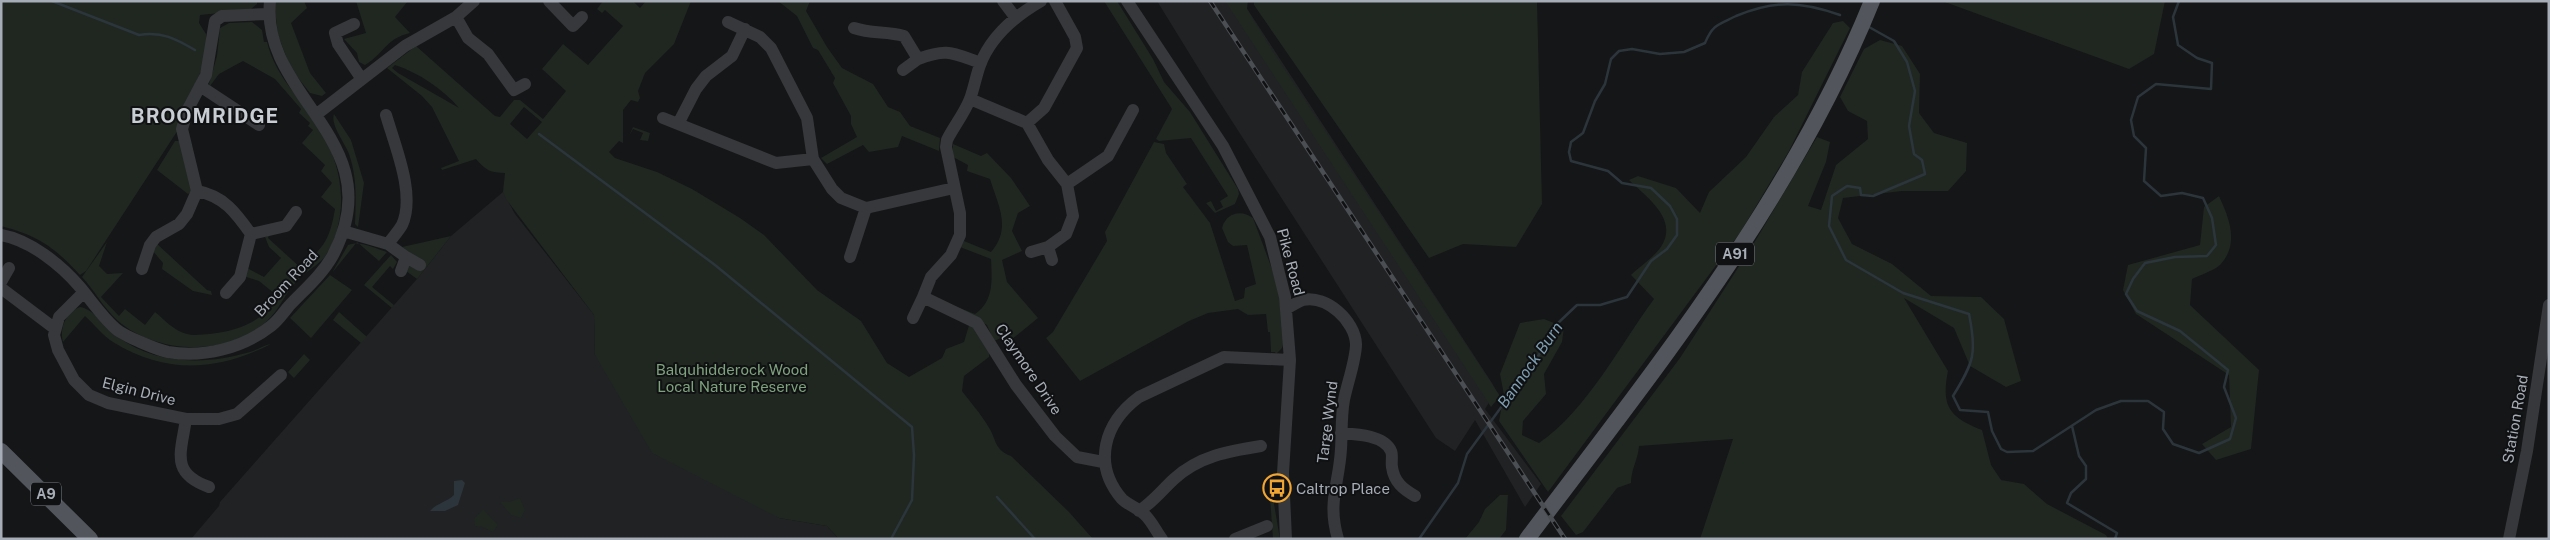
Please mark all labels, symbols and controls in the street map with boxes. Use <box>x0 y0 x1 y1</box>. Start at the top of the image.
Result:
district label: BROOMRIDGE <box>131 104 279 128</box>
street label: Pike Road <box>1274 226 1308 298</box>
road number: A91 <box>1716 242 1754 266</box>
street label: Broom Road <box>251 246 321 320</box>
water label: Bannock Burn <box>1493 318 1567 412</box>
street label: Claymore Drive <box>992 320 1066 418</box>
park label: Balquhidderock Wood Local Nature Reserve <box>656 361 808 395</box>
street label: Elgin Drive <box>100 374 178 408</box>
street label: Station Road <box>2499 374 2531 464</box>
street label: Targe Wynd <box>1314 380 1340 464</box>
bus stop icon: Caltrop Place <box>1262 473 1292 503</box>
place label: Caltrop Place <box>1296 480 1390 497</box>
road number: A9 <box>31 482 61 506</box>

